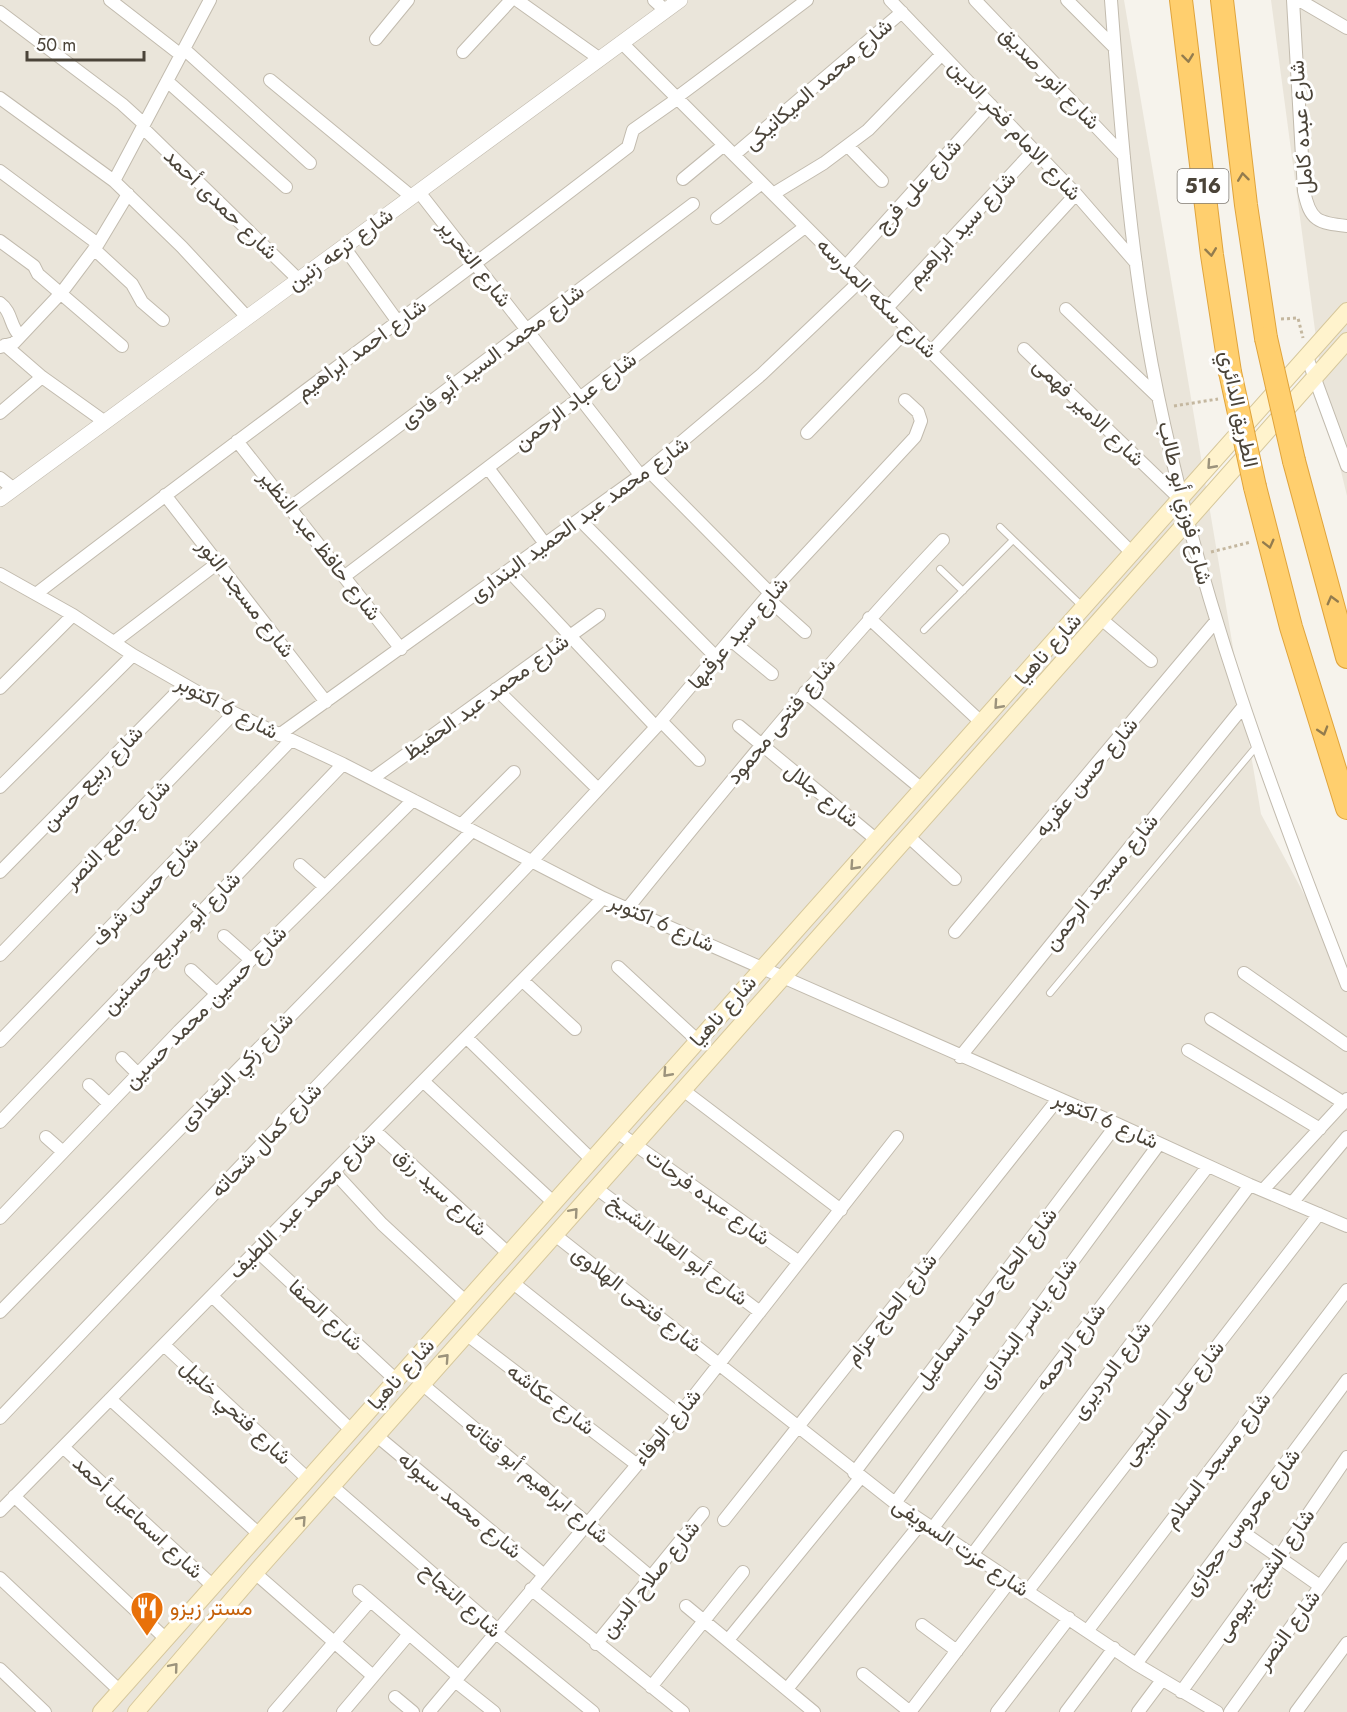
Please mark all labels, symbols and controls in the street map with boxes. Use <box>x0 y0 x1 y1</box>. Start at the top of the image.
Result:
street label: شارع محمد الميكانيكى <box>737 11 899 157</box>
street label: شارع انور صديق <box>993 19 1107 137</box>
scale bar <box>27 24 144 62</box>
text: 50 m <box>36 32 76 58</box>
street label: شارع الامام فخر الدين <box>941 53 1089 207</box>
one-way arrow <box>1181 54 1194 63</box>
street label: شارع عبده كامل <box>1281 59 1321 195</box>
street label: شارع على فرج <box>867 132 969 240</box>
street label: شارع حمدى أحمد <box>157 141 285 267</box>
street label: شارع سيد ابراهيم <box>899 165 1023 293</box>
road number: 516 <box>1178 169 1228 203</box>
one-way arrow <box>1237 172 1250 181</box>
street label: شارع ترعه زنين <box>281 200 399 298</box>
street label: شارع التحرير <box>430 212 519 314</box>
street label: شارع سكه المدرسه <box>810 231 944 365</box>
one-way arrow <box>1205 247 1217 256</box>
street label: شارع محمد السيد أبو فادى <box>394 277 590 435</box>
street label: شارع احمد ابراهيم <box>289 291 433 407</box>
street label: شارع عباد الرحمن <box>507 345 643 457</box>
street label: الطريق الدائري <box>1210 348 1266 471</box>
street label: شارع الامير فهمى <box>1026 351 1152 473</box>
street label: شارع فوزي أبو طالب <box>1148 418 1220 588</box>
street label: شارع محمد عبد الحميد البندارى <box>463 429 695 609</box>
one-way arrow <box>1207 459 1218 469</box>
street label: شارع حافظ عبد النظير <box>251 462 389 627</box>
street label: شارع مسجد النور <box>189 531 302 664</box>
one-way arrow <box>1262 539 1275 549</box>
street label: شارع سيد عرقبها <box>681 570 795 696</box>
one-way arrow <box>1326 595 1339 605</box>
street label: شارع ناهيا <box>1007 606 1089 692</box>
street label: شارع محمد عبد الحفيظ <box>397 626 575 768</box>
street label: شارع فتحى محمود <box>719 651 843 791</box>
street label: شارع 6 اكتوبر <box>169 667 284 747</box>
one-way arrow <box>994 698 1005 709</box>
street label: شارع حسن عقربه <box>1027 711 1145 843</box>
street label: شارع ربيع حسن <box>34 719 150 837</box>
one-way arrow <box>1316 726 1328 736</box>
street label: شارع جلال <box>778 755 866 835</box>
street label: شارع جامع النصر <box>56 772 177 896</box>
street label: شارع مسجد الرحمن <box>1037 807 1165 957</box>
street label: شارع حسن شرف <box>84 829 206 953</box>
one-way arrow <box>850 860 861 870</box>
street label: شارع أبو سريع حسنين <box>95 865 247 1021</box>
street label: شارع 6 اكتوبر <box>604 886 719 960</box>
street label: شارع حسين محمد حسين <box>116 918 294 1096</box>
street label: شارع ناهيا <box>682 968 764 1054</box>
street label: شارع زكي البغدادى <box>172 1005 302 1138</box>
one-way arrow <box>663 1067 674 1077</box>
street label: شارع كمال شحاته <box>203 1076 329 1204</box>
street label: شارع 6 اكتوبر <box>1048 1083 1163 1157</box>
street label: شارع محمد عبد اللطيف <box>221 1124 383 1286</box>
street label: شارع سيد رزق <box>388 1141 494 1243</box>
street label: شارع عبده فرحات <box>639 1141 777 1253</box>
street label: شارع أبو العلا الشيخ <box>601 1187 755 1313</box>
street label: شارع الحاج حامد اسماعيل <box>908 1201 1064 1395</box>
one-way arrow <box>567 1209 578 1219</box>
street label: شارع فتحى الهلاوى <box>565 1239 709 1359</box>
street label: شارع الحاج عزام <box>838 1247 944 1371</box>
street label: شارع ياسر البندارى <box>969 1252 1085 1394</box>
street label: شارع الصفا <box>282 1272 370 1358</box>
street label: شارع الرحمه <box>1027 1297 1113 1397</box>
street label: شارع الدرديرى <box>1064 1314 1158 1426</box>
street label: شارع ناهيا <box>360 1331 442 1417</box>
street label: شارع على المليجى <box>1115 1334 1231 1472</box>
street label: شارع فتحي خليل <box>172 1352 299 1473</box>
one-way arrow <box>438 1355 449 1365</box>
street label: شارع عكاشه <box>501 1356 601 1442</box>
street label: شارع الوفاء <box>626 1382 708 1472</box>
street label: شارع مسجد السلام <box>1156 1386 1278 1534</box>
street label: شارع ابراهيم أبو قتاته <box>458 1411 616 1551</box>
street label: شارع محروس حجازى <box>1176 1442 1308 1602</box>
street label: شارع محمد سبوله <box>391 1444 529 1566</box>
street label: شارع اسماعيل أحمد <box>66 1448 210 1586</box>
street label: شارع عزت السويفى <box>887 1490 1035 1604</box>
street label: شارع الشيخ بيومى <box>1208 1502 1322 1648</box>
street label: شارع صلاح الدين <box>593 1514 707 1644</box>
one-way arrow <box>295 1516 306 1527</box>
street label: شارع النجاح <box>414 1555 508 1645</box>
street label: شارع النصر <box>1248 1584 1327 1677</box>
restaurant icon: مستر زيزو <box>129 1590 165 1637</box>
place label: مستر زيزو <box>170 1593 252 1623</box>
one-way arrow <box>167 1663 178 1674</box>

